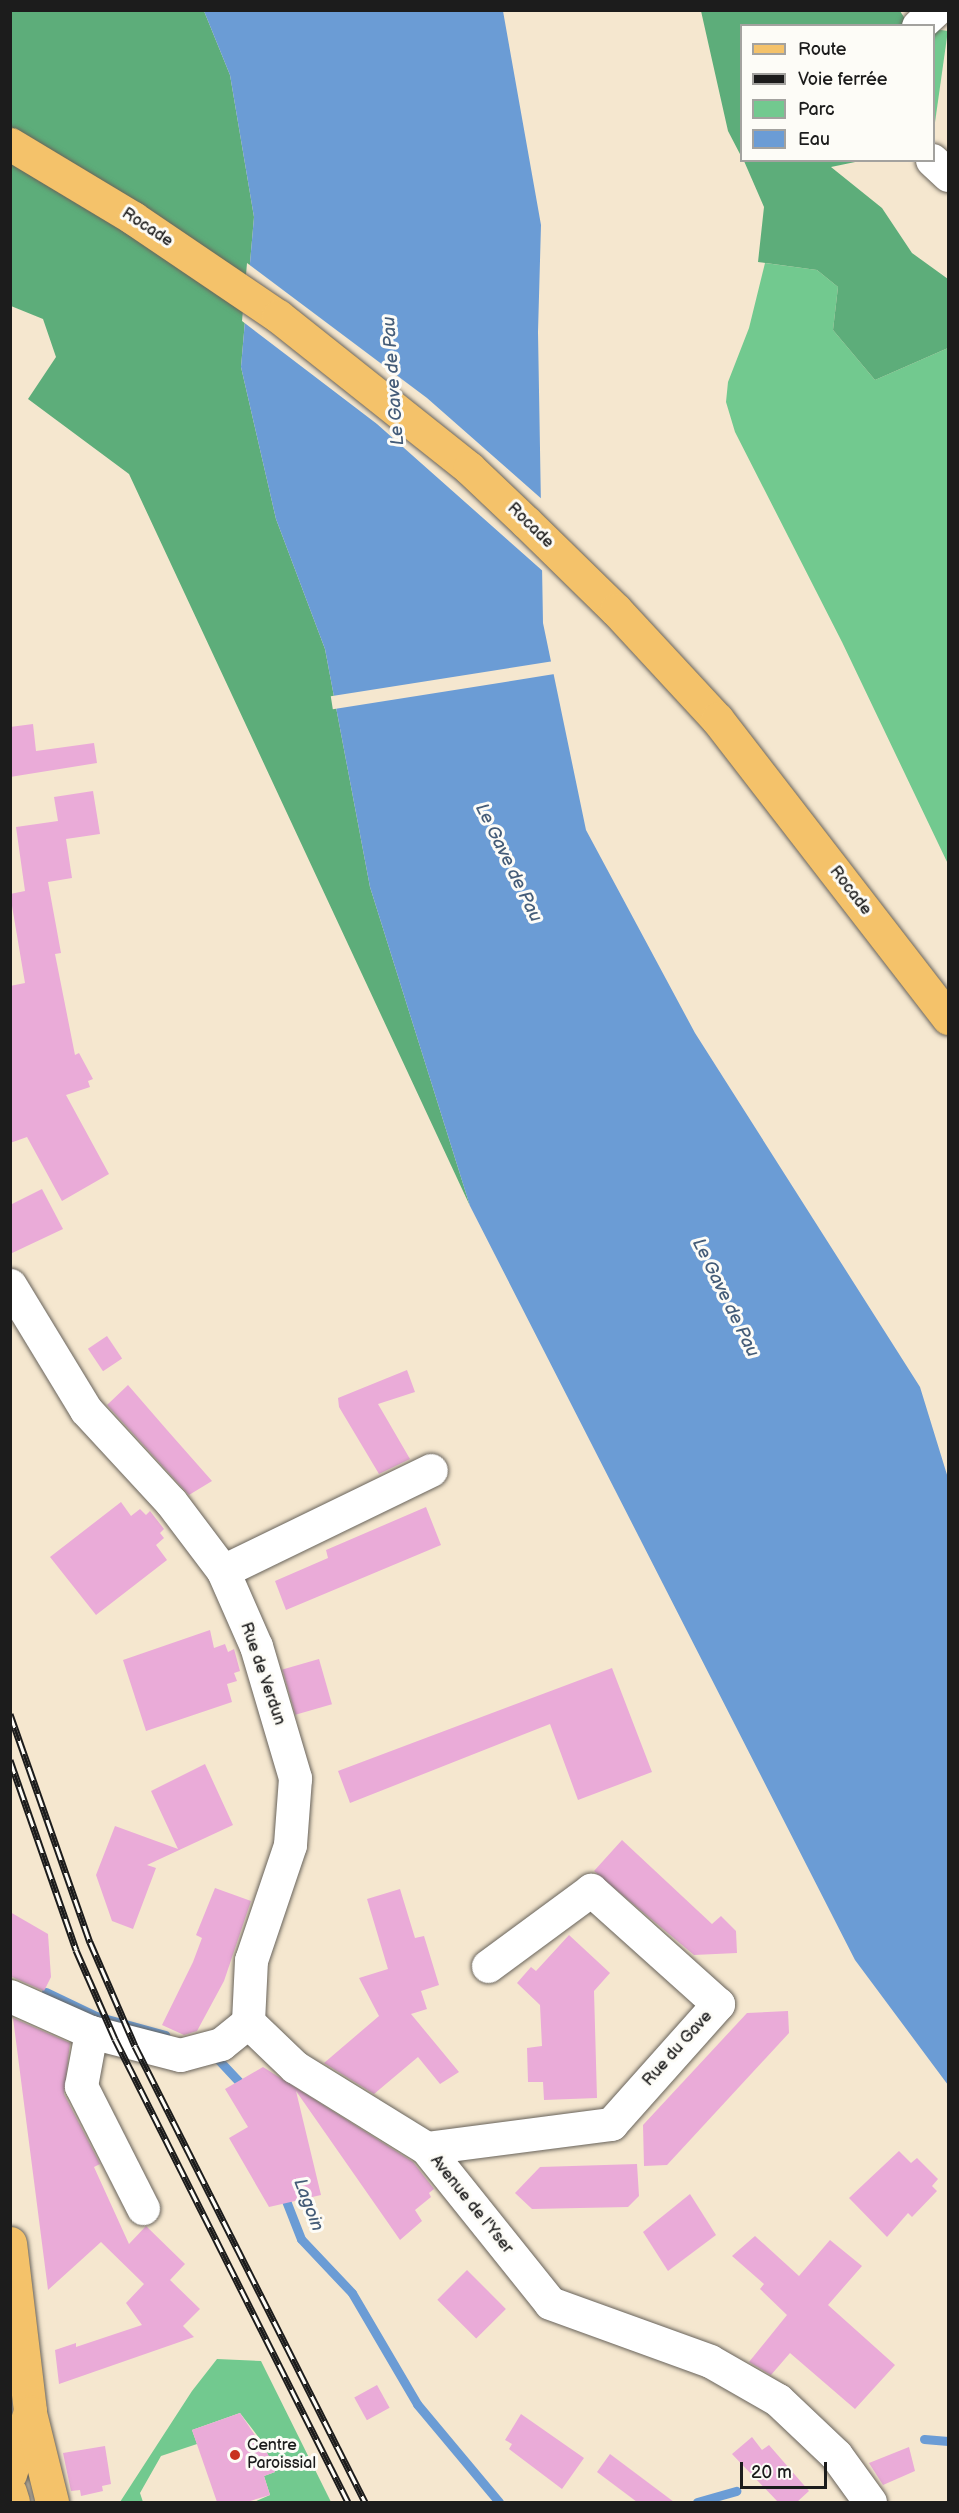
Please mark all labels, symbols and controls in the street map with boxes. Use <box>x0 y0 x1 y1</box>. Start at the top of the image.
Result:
legend <box>740 24 935 162</box>
text: Route <box>798 39 847 60</box>
text: Voie ferrée <box>798 69 887 90</box>
text: Parc <box>798 99 835 120</box>
text: Eau <box>798 129 830 150</box>
street label: Rocade <box>118 205 176 251</box>
water label: Le Gave de Pau <box>379 316 409 446</box>
street label: Rocade <box>503 499 557 553</box>
water label: Le Gave de Pau <box>470 800 546 926</box>
street label: Rocade <box>825 863 875 919</box>
water label: Le Gave de Pau <box>687 1235 763 1361</box>
street label: Rue de Verdun <box>235 1620 289 1728</box>
street label: Rue du Gave <box>639 2007 717 2091</box>
street label: Avenue de l'Yser <box>426 2152 516 2258</box>
water label: Lagoin <box>288 2176 328 2234</box>
place label: Centre Paroissial <box>247 2436 316 2474</box>
marker: Centre Paroissial <box>228 2448 242 2462</box>
scale bar <box>743 2450 830 2488</box>
text: 20 m <box>751 2462 792 2483</box>

